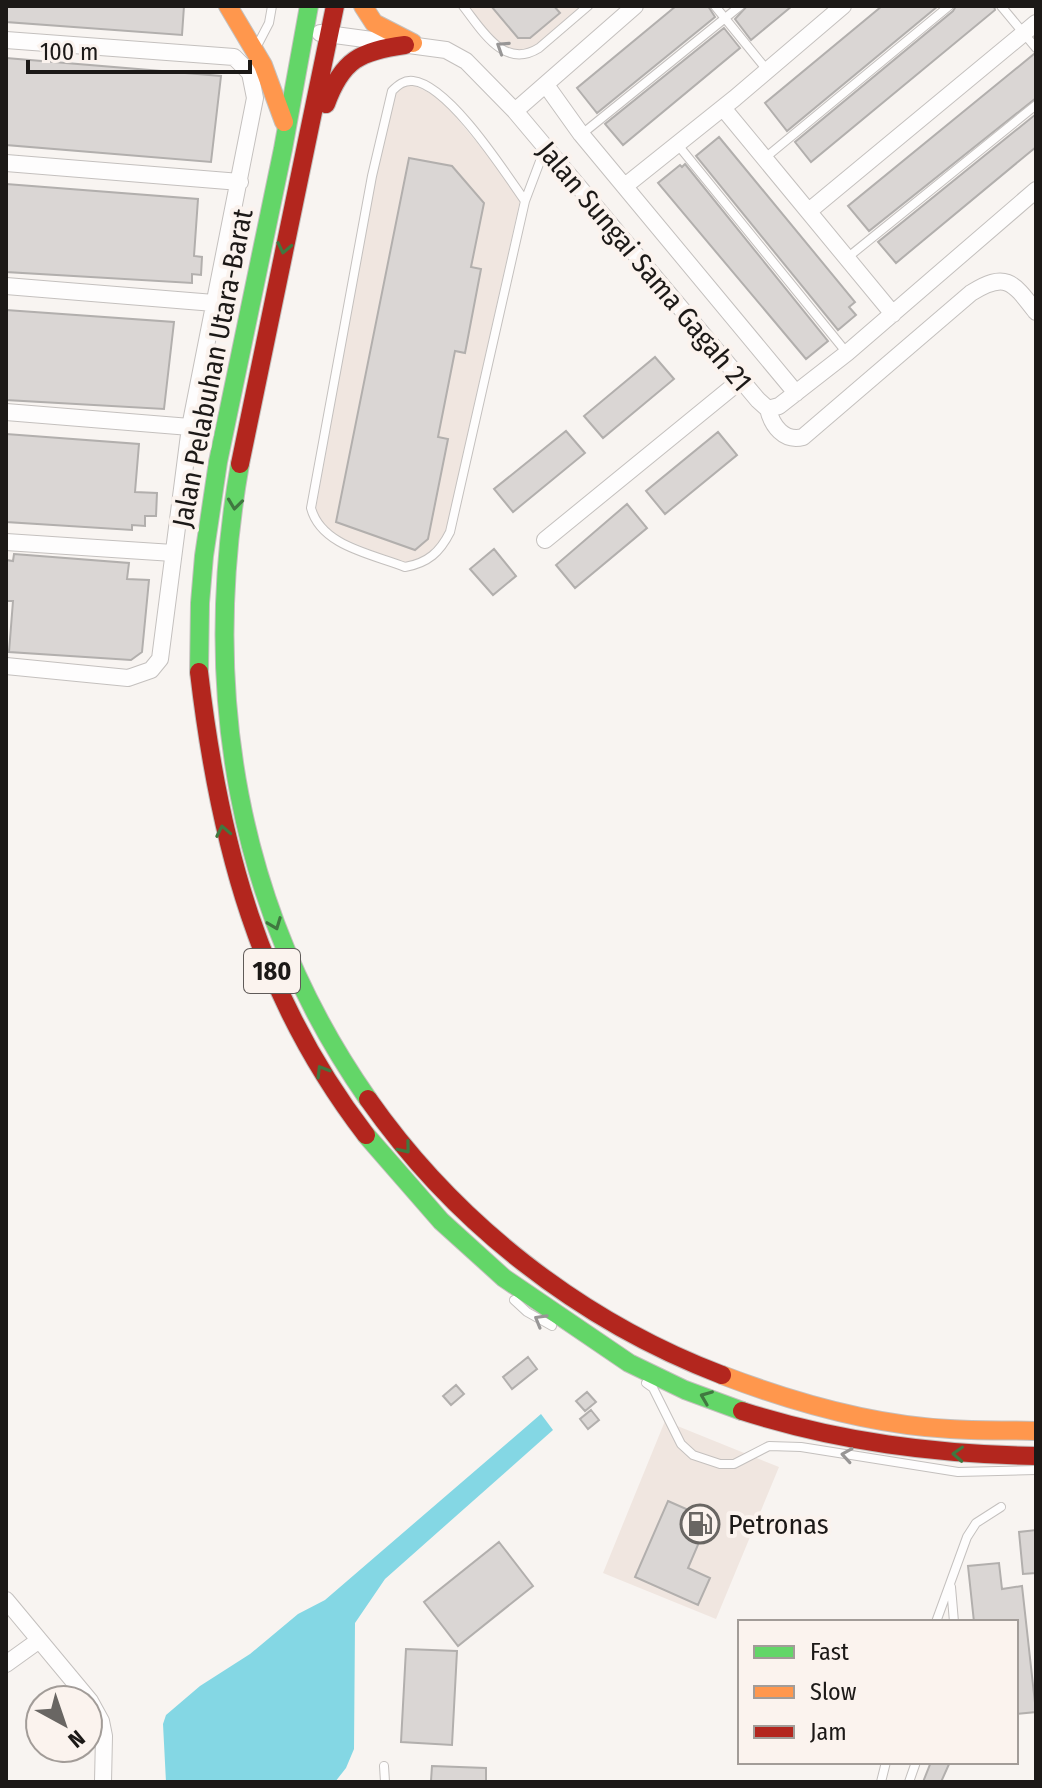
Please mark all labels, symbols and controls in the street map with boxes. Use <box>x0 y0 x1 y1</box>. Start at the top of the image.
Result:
scale bar <box>28 24 250 74</box>
text: 100 m <box>40 38 98 66</box>
one-way arrow <box>497 42 511 57</box>
street label: Jalan Sungai Sama Gagah 21 <box>530 135 759 398</box>
street label: Jalan Pelabuhan Utara-Barat <box>165 205 260 530</box>
one-way arrow <box>276 241 293 255</box>
one-way arrow <box>226 498 243 511</box>
one-way arrow <box>215 825 232 838</box>
one-way arrow <box>265 916 282 930</box>
road number: 180 <box>244 949 300 993</box>
one-way arrow <box>316 1065 332 1080</box>
one-way arrow <box>395 1139 409 1154</box>
one-way arrow <box>534 1314 549 1330</box>
one-way arrow <box>700 1390 714 1406</box>
one-way arrow <box>951 1446 964 1463</box>
one-way arrow <box>841 1447 854 1464</box>
fuel station icon: Petronas <box>679 1503 721 1545</box>
place label: Petronas <box>728 1508 829 1541</box>
legend <box>738 1620 1018 1764</box>
text: Fast <box>810 1638 849 1666</box>
text: Slow <box>810 1678 857 1706</box>
north arrow <box>24 1684 104 1764</box>
text: Jam <box>810 1718 847 1746</box>
text: N <box>63 1724 90 1754</box>

